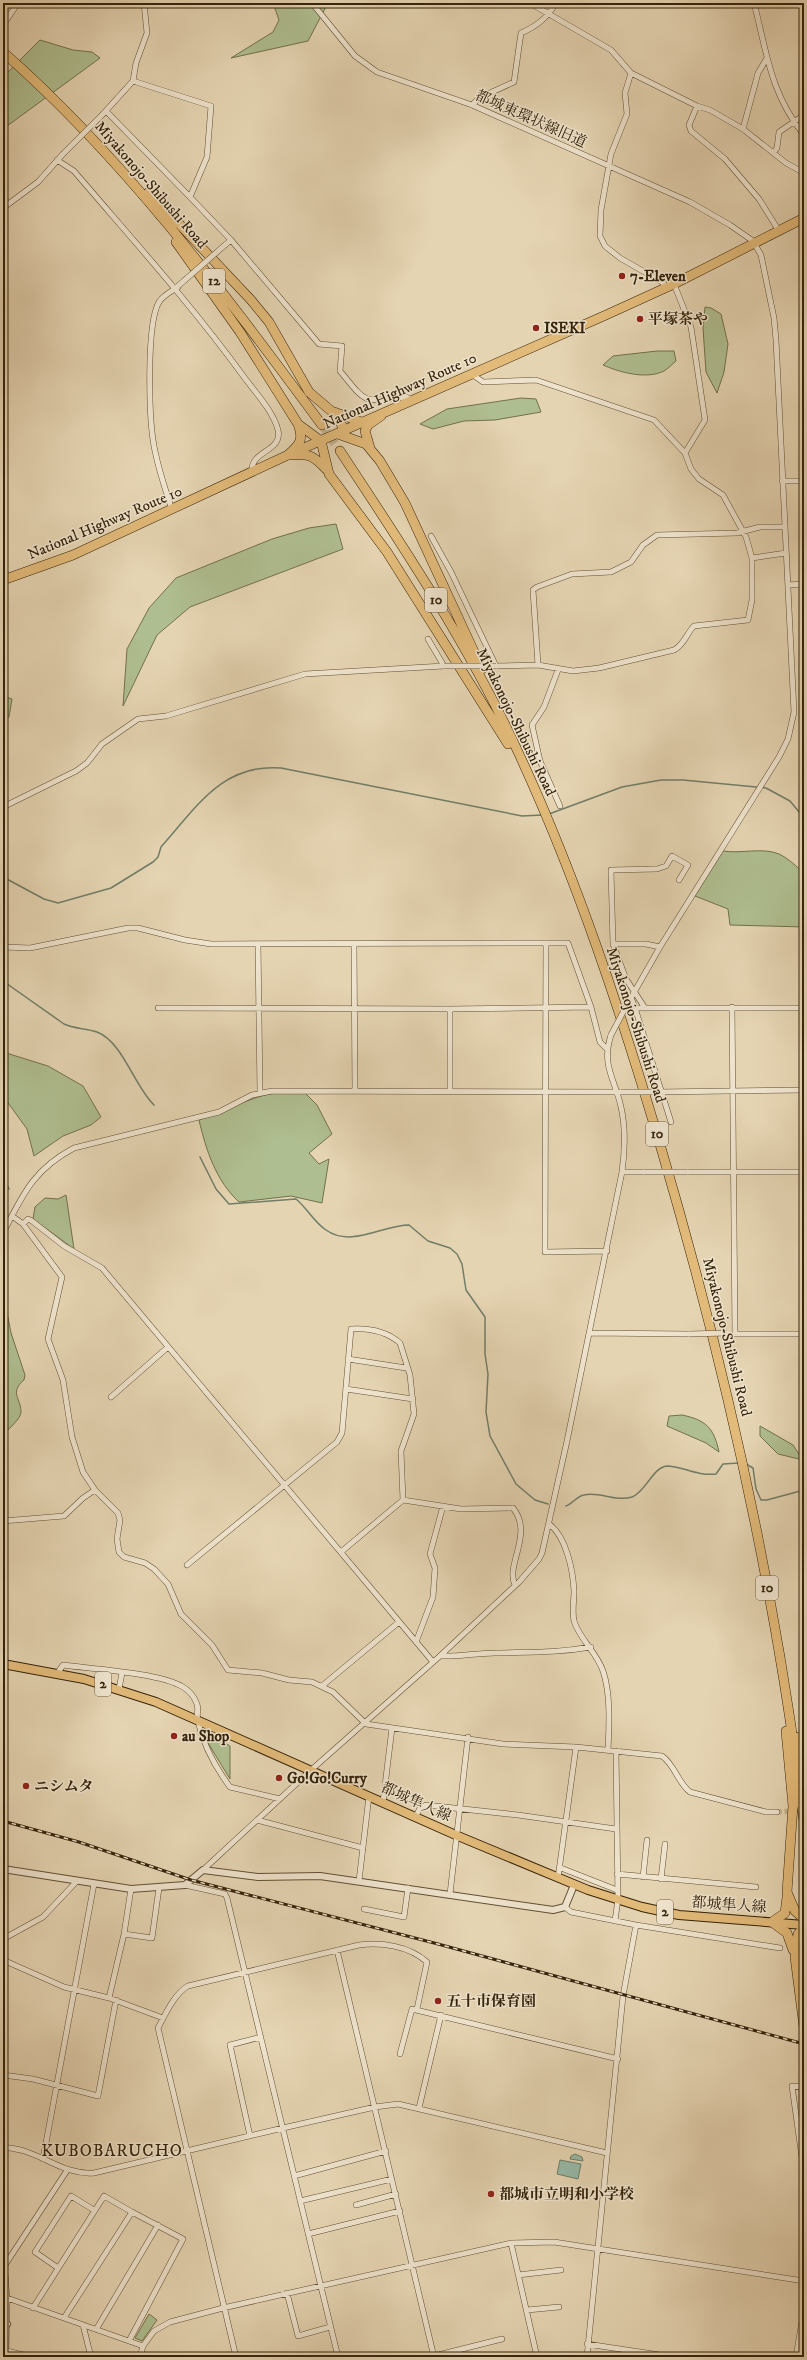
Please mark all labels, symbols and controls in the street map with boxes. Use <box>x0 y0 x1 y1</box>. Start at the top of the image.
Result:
street label: 都城東環状線旧道 <box>472 86 590 152</box>
street label: Miyakonojo-Shibushi Road <box>90 117 212 253</box>
place label: 7-Eleven <box>630 267 686 286</box>
road number: 12 <box>203 269 225 293</box>
marker: 7-Eleven <box>617 271 627 281</box>
place label: 平塚茶や <box>648 310 708 329</box>
marker: 平塚茶や <box>635 314 645 324</box>
place label: ISEKI <box>544 319 585 338</box>
marker: ISEKI <box>531 323 541 333</box>
street label: National Highway Route 10 <box>320 349 480 433</box>
street label: National Highway Route 10 <box>25 482 185 564</box>
road number: 10 <box>425 588 447 612</box>
street label: Miyakonojo-Shibushi Road <box>472 645 560 800</box>
street label: Miyakonojo-Shibushi Road <box>602 945 670 1106</box>
road number: 10 <box>646 1122 668 1146</box>
street label: Miyakonojo-Shibushi Road <box>698 1256 756 1419</box>
road number: 10 <box>756 1576 778 1600</box>
road number: 2 <box>95 1672 111 1696</box>
place label: au Shop <box>182 1727 230 1746</box>
marker: au Shop <box>169 1731 179 1741</box>
place label: Go!Go!Curry <box>287 1769 368 1788</box>
marker: Go!Go!Curry <box>274 1773 284 1783</box>
place label: ニシムタ <box>34 1777 93 1796</box>
street label: 都城隼人線 <box>378 1778 454 1826</box>
marker: ニシムタ <box>21 1781 31 1791</box>
street label: 都城隼人線 <box>691 1893 767 1917</box>
road number: 2 <box>657 1900 673 1924</box>
place label: 五十市保育園 <box>446 1992 536 2011</box>
marker: 五十市保育園 <box>433 1996 443 2006</box>
district label: KUBOBARUCHO <box>41 2140 183 2162</box>
place label: 都城市立明和小学校 <box>499 2185 634 2204</box>
marker: 都城市立明和小学校 <box>486 2189 496 2199</box>

